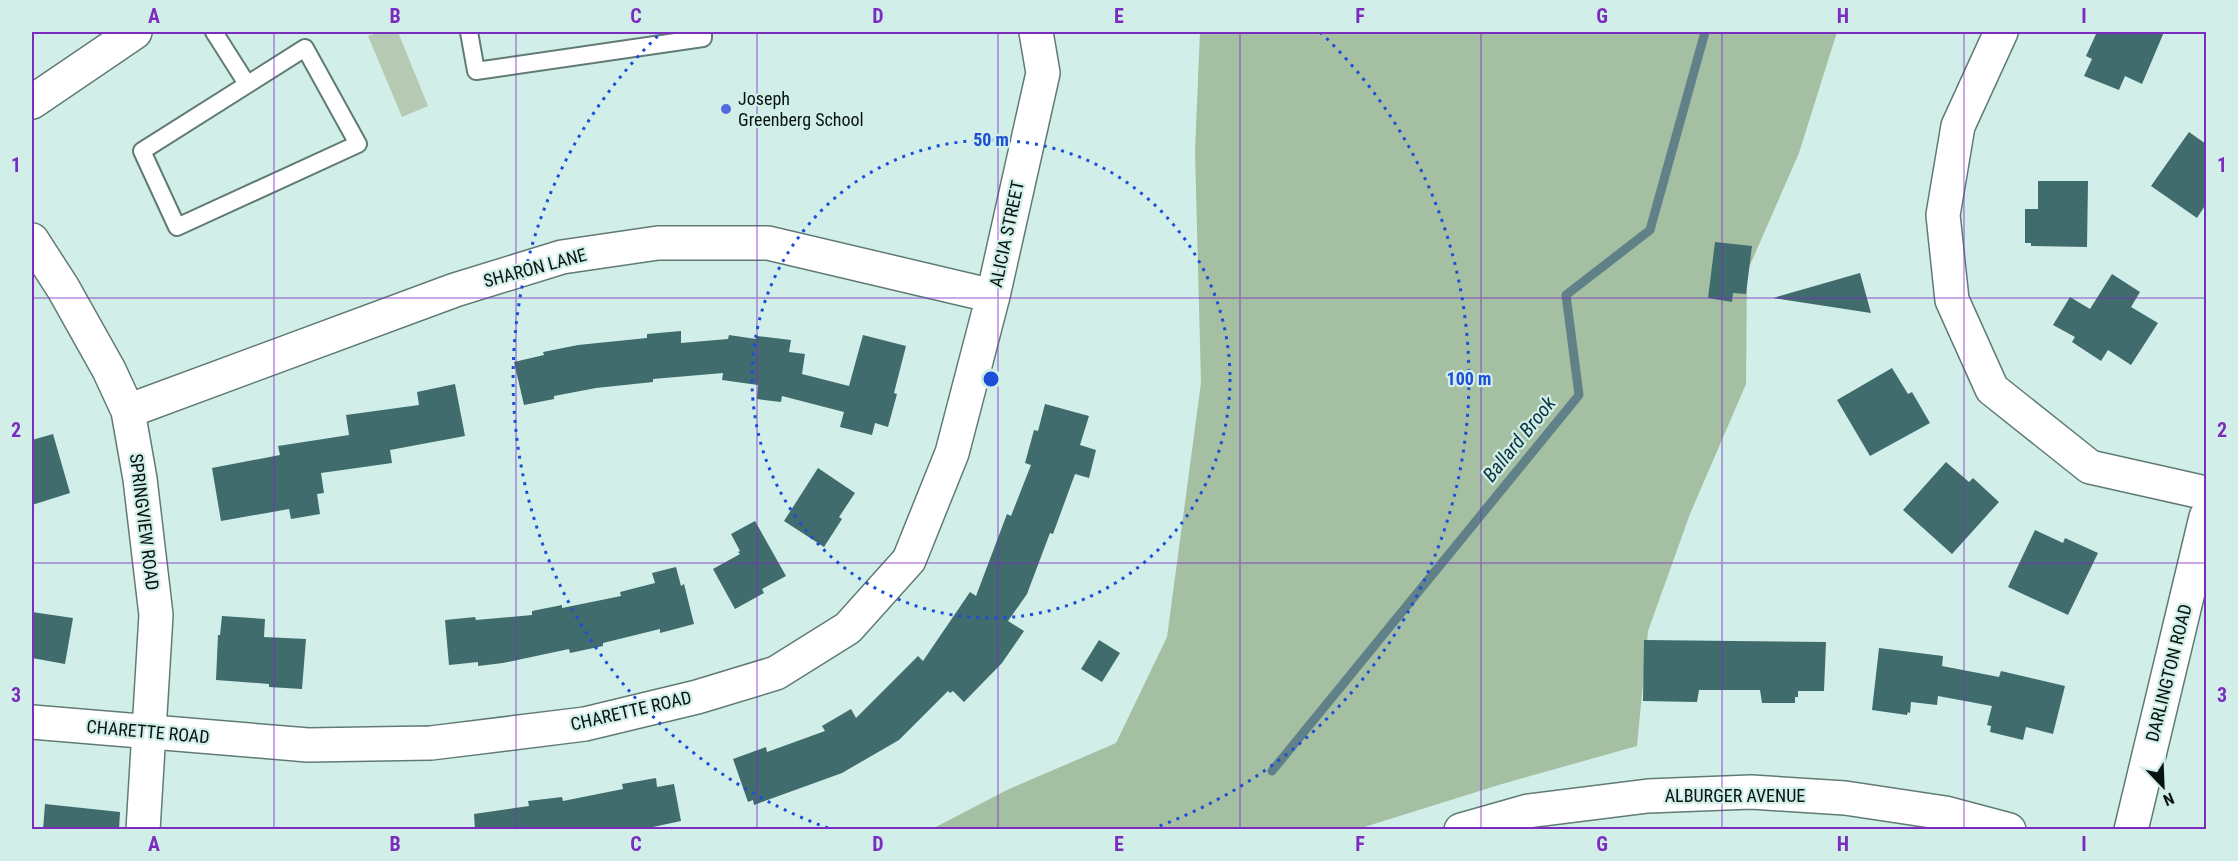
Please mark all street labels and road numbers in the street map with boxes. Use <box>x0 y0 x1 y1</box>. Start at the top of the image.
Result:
street label: ALICIA STREET <box>985 179 1028 289</box>
street label: SHARON LANE <box>481 244 589 291</box>
street label: SPRINGVIEW ROAD <box>126 452 163 591</box>
street label: DARLINGTON ROAD <box>2141 602 2196 744</box>
street label: CHARETTE ROAD <box>568 686 693 735</box>
street label: CHARETTE ROAD <box>86 716 210 747</box>
street label: ALBURGER AVENUE <box>1665 785 1805 806</box>

